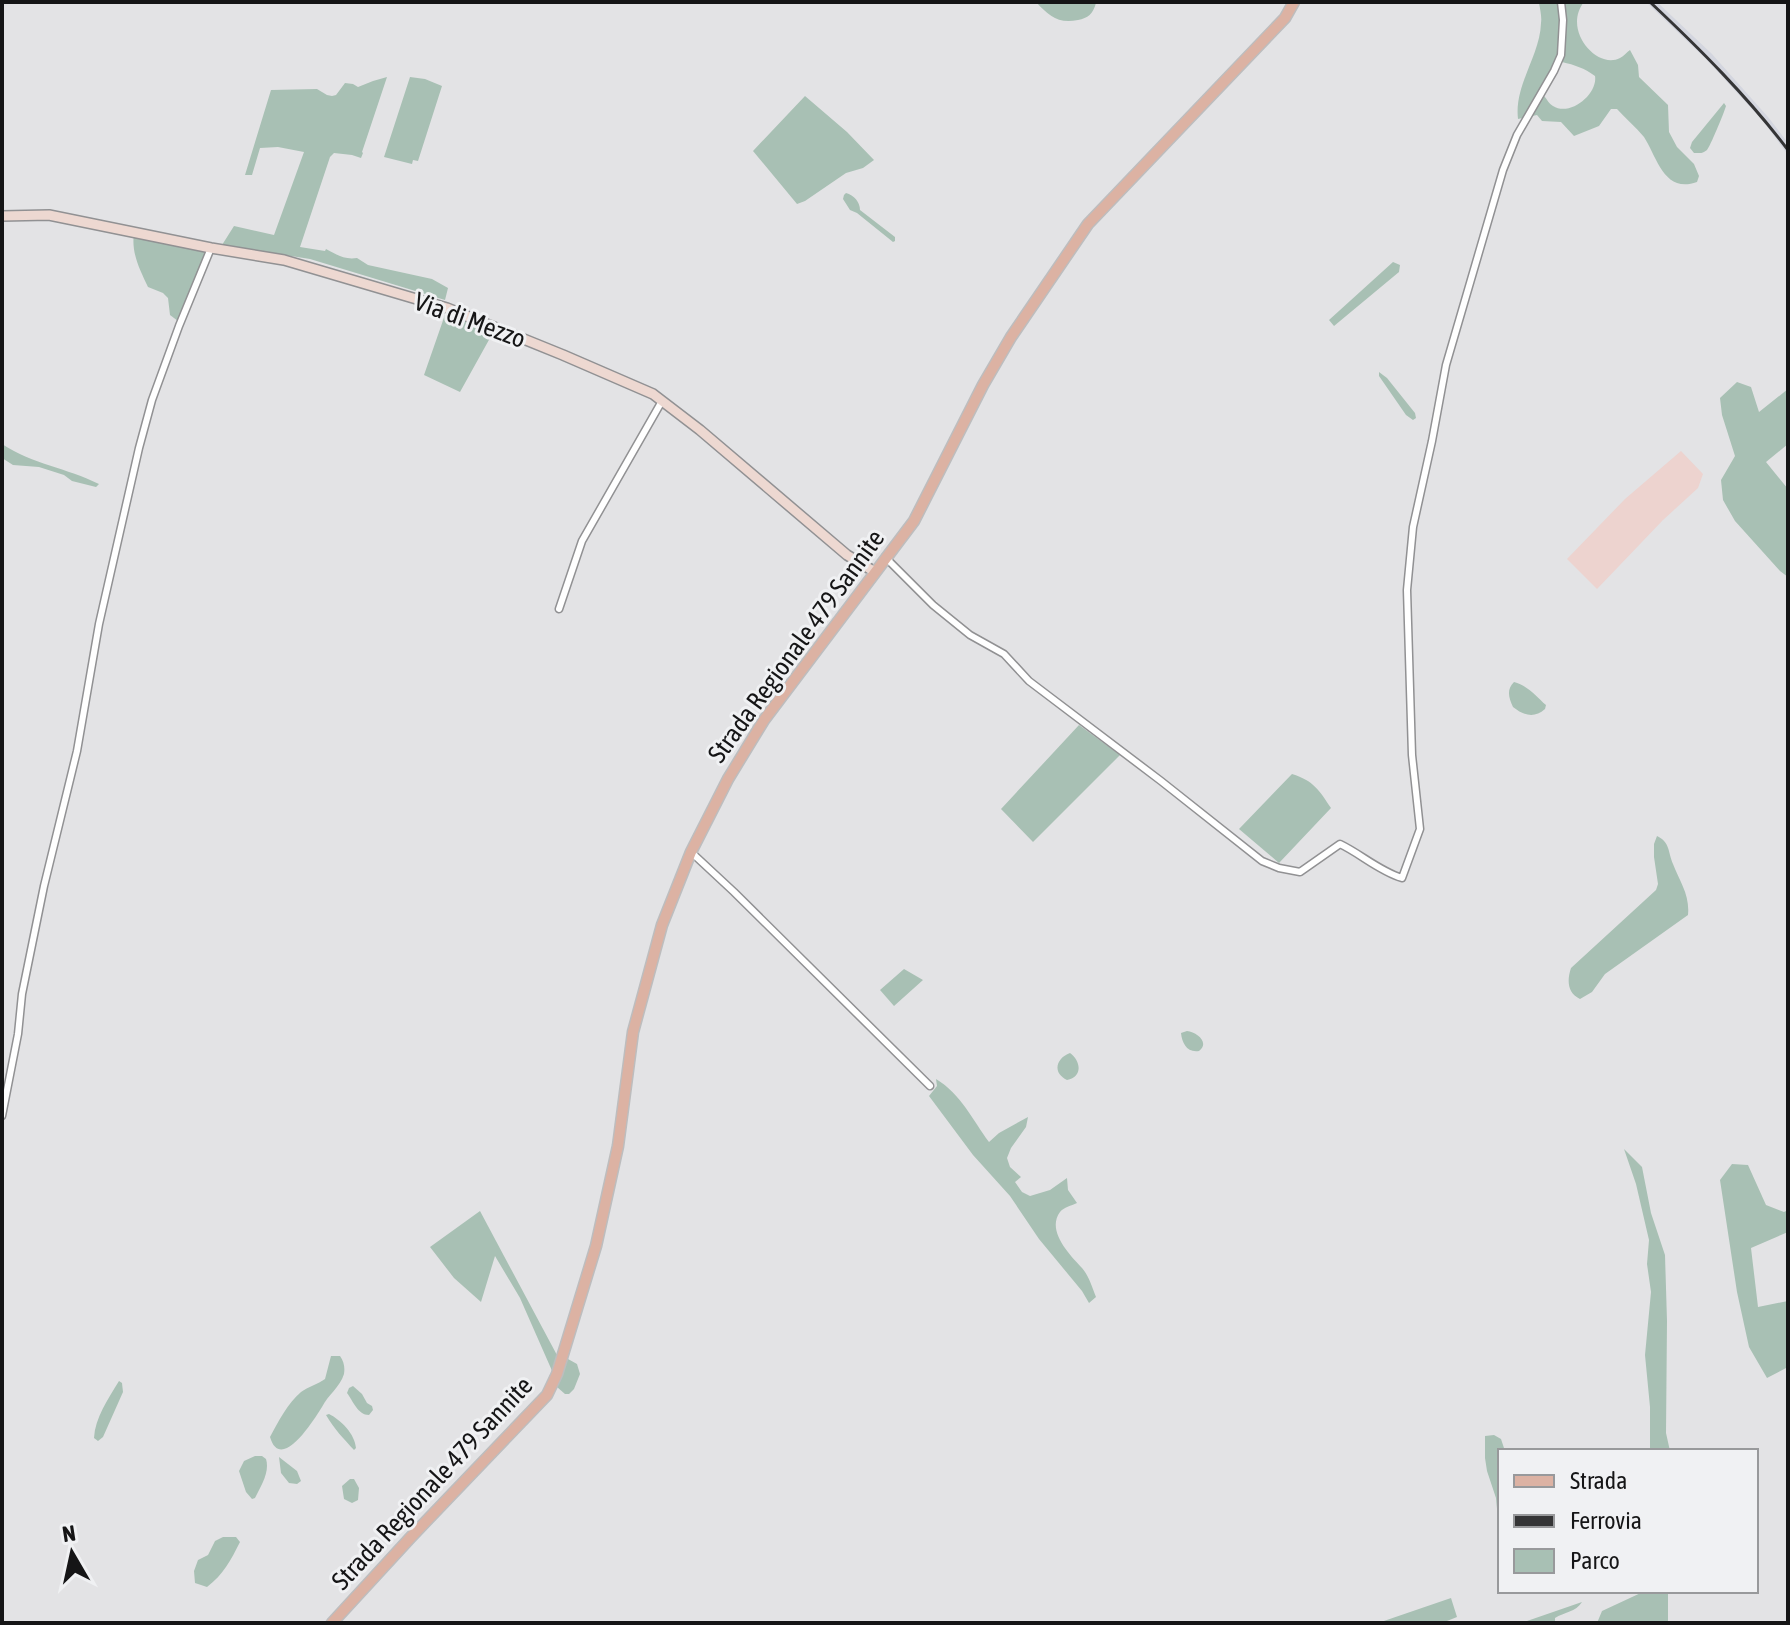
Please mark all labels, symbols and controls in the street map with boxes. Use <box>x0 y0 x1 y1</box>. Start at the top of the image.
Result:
street label: Via di Mezzo <box>410 286 530 354</box>
street label: Strada Regionale 479 Sannite <box>702 524 890 768</box>
street label: Strada Regionale 479 Sannite <box>326 1370 538 1596</box>
legend <box>1498 1449 1758 1593</box>
text: Strada <box>1570 1467 1627 1494</box>
text: Ferrovia <box>1570 1507 1642 1534</box>
north arrow <box>32 1513 112 1593</box>
text: N <box>60 1519 77 1547</box>
text: Parco <box>1570 1547 1620 1574</box>

